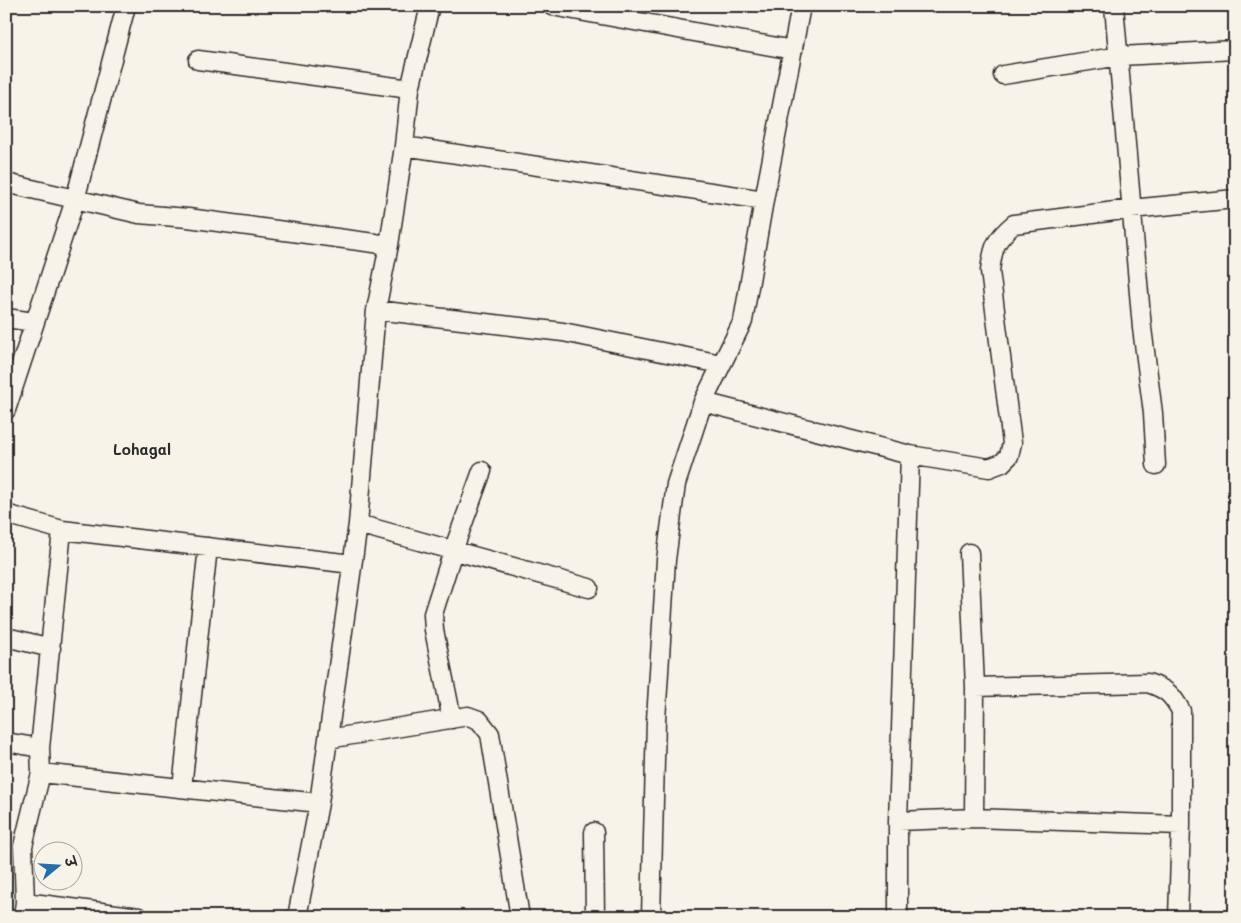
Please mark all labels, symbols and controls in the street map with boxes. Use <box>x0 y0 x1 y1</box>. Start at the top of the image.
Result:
district label: Lohagal <box>113 439 171 459</box>
north arrow <box>32 840 82 890</box>
text: उ <box>60 853 82 871</box>

